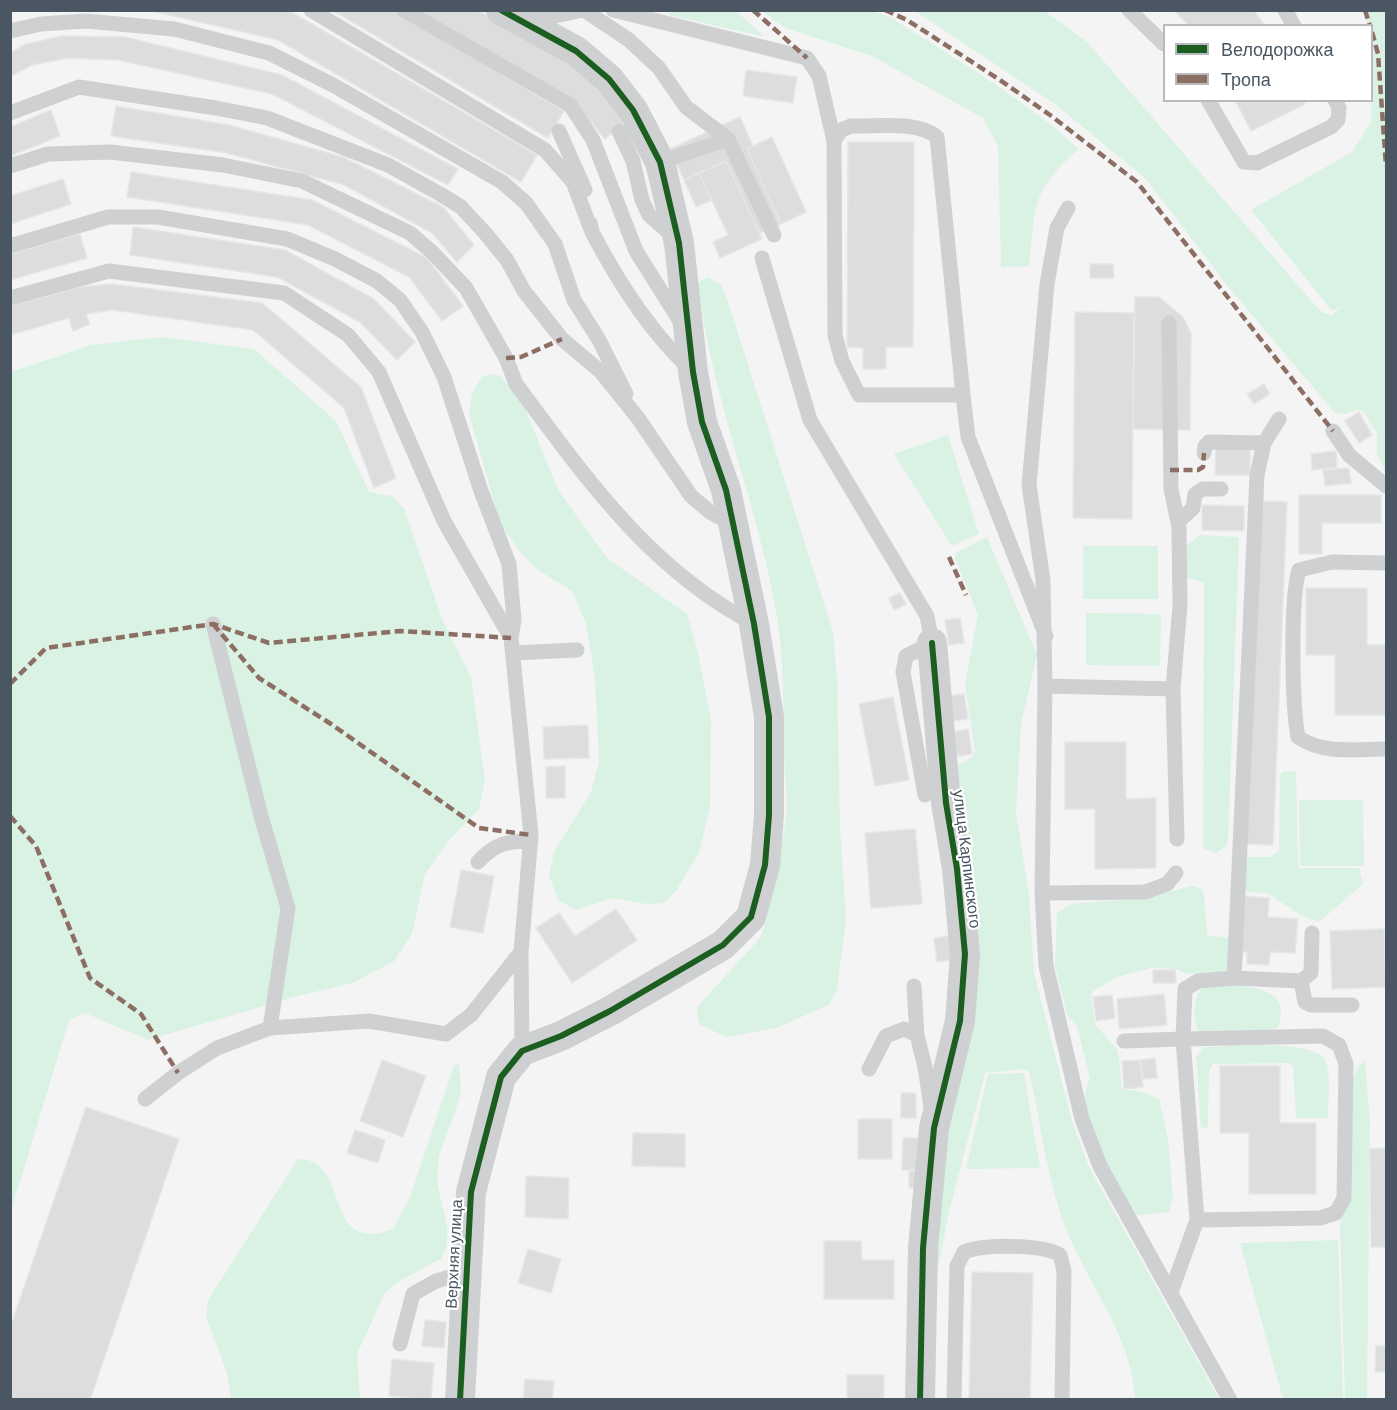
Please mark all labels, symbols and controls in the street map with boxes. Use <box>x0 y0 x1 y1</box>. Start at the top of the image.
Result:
legend <box>1163 24 1373 102</box>
text: Велодорожка <box>1221 38 1333 60</box>
text: Тропа <box>1221 68 1271 90</box>
street label: улица Карпинского <box>949 789 985 929</box>
street label: Верхняя улица <box>442 1199 466 1309</box>

